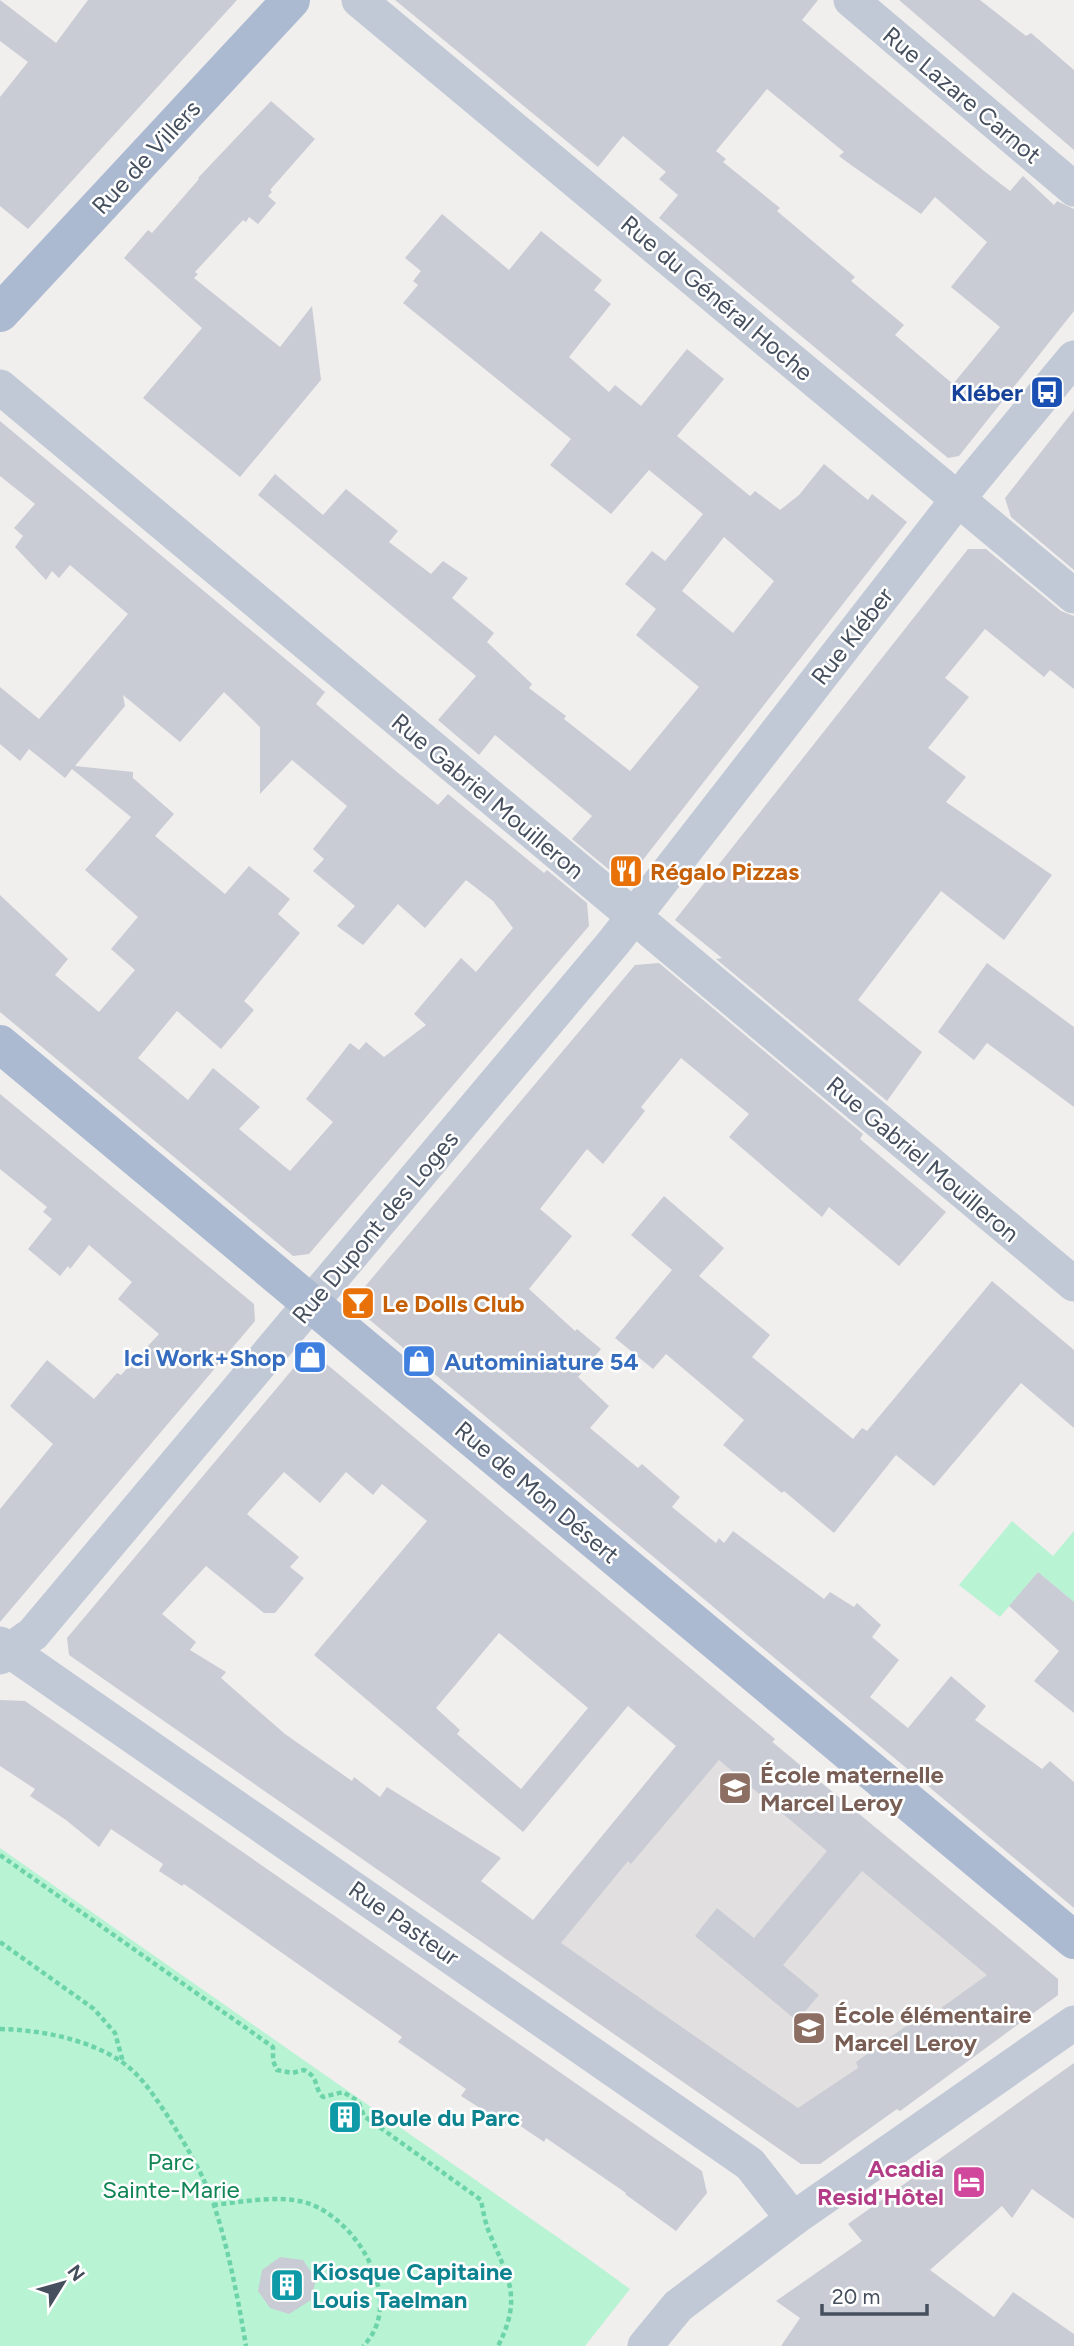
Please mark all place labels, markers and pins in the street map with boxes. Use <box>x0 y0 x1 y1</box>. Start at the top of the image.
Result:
bus stop icon: Kléber <box>1028 373 1066 411</box>
place label: Kléber <box>951 378 1023 407</box>
restaurant icon: Régalo Pizzas <box>607 852 645 890</box>
place label: Régalo Pizzas <box>650 857 799 886</box>
bar icon: Le Dolls Club <box>339 1284 377 1322</box>
place label: Le Dolls Club <box>382 1289 525 1318</box>
shop icon: Ici Work+Shop <box>291 1338 329 1376</box>
shop icon: Autominiature 54 <box>400 1342 438 1380</box>
place label: Ici Work+Shop <box>124 1343 286 1372</box>
place label: Autominiature 54 <box>444 1347 639 1376</box>
place label: École maternelle Marcel Leroy <box>760 1760 944 1817</box>
school or university icon: École maternelle Marcel Leroy <box>716 1769 754 1807</box>
place label: École élémentaire Marcel Leroy <box>834 2000 1032 2057</box>
school or university icon: École élémentaire Marcel Leroy <box>790 2009 828 2047</box>
building icon: Boule du Parc <box>326 2098 364 2136</box>
place label: Boule du Parc <box>370 2103 520 2132</box>
place label: Acadia Resid'Hôtel <box>817 2154 944 2211</box>
hotel icon: Acadia Resid'Hôtel <box>950 2163 988 2201</box>
place label: Kiosque Capitaine Louis Taelman <box>312 2257 513 2314</box>
building icon: Kiosque Capitaine Louis Taelman <box>268 2266 306 2304</box>

